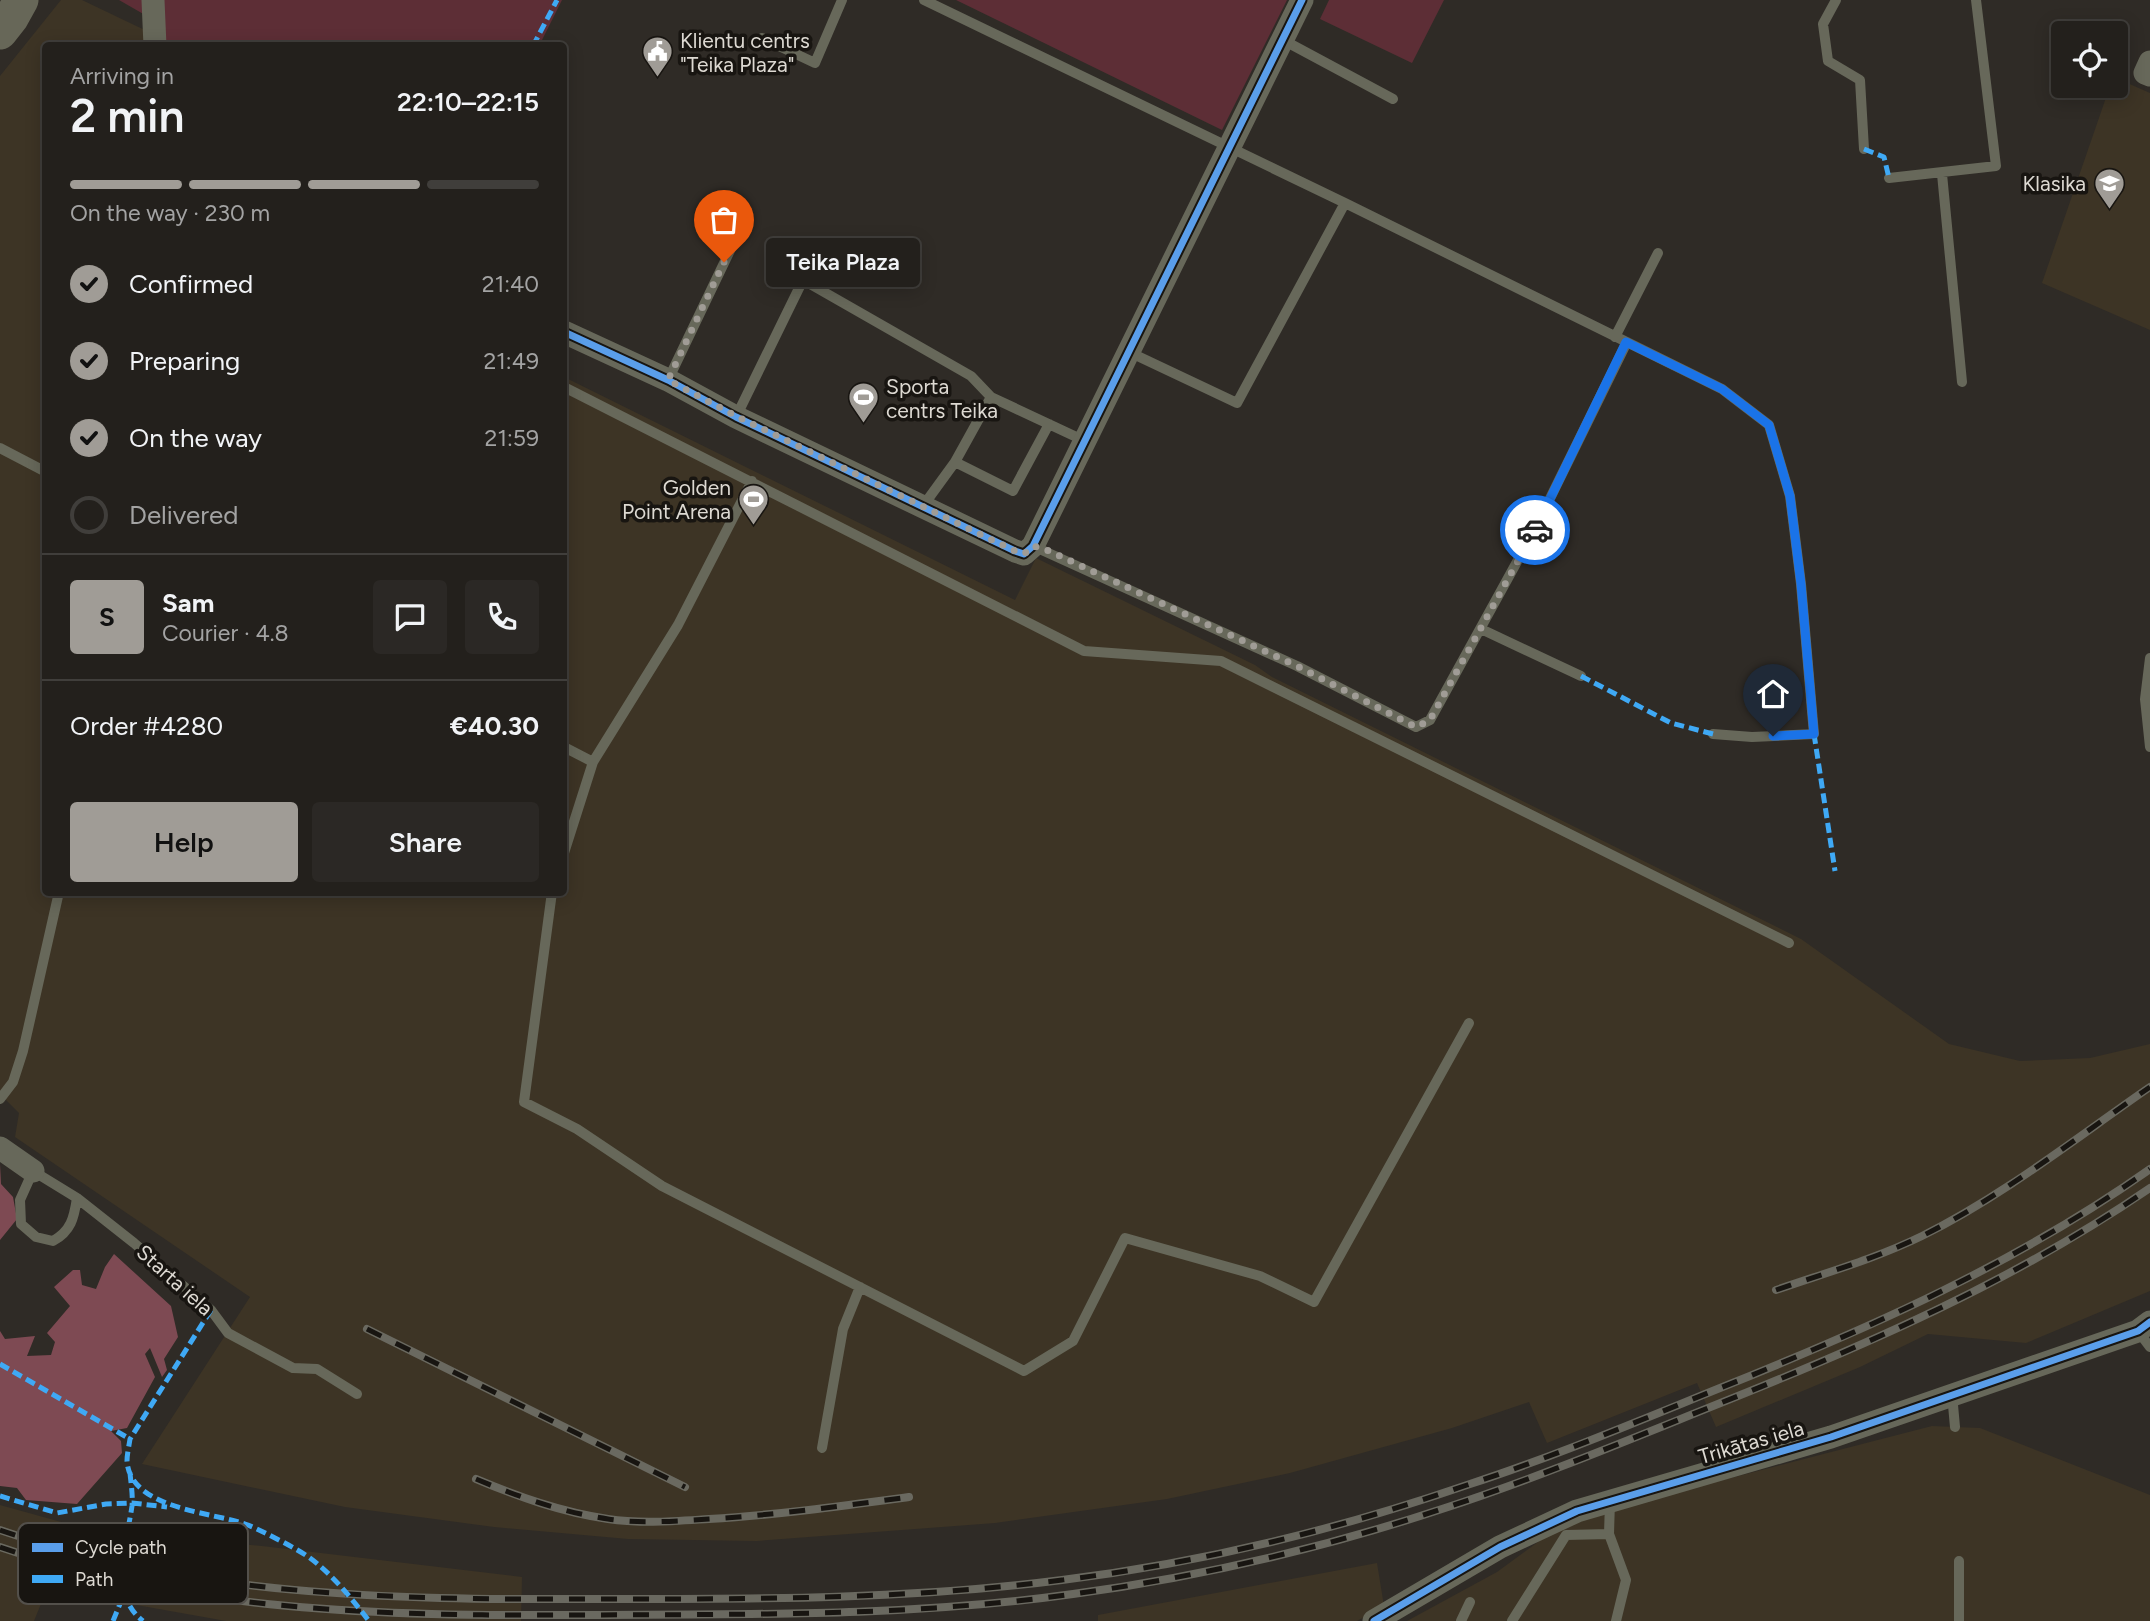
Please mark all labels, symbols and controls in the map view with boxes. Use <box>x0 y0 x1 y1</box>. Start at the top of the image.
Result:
map controls <box>2051 21 2128 98</box>
button: locate <box>2051 21 2128 98</box>
place label: Klientu centrs "Teika Plaza" <box>680 28 810 77</box>
public building icon: Klientu centrs "Teika Plaza" <box>640 35 674 79</box>
text: Arriving in <box>70 62 174 90</box>
text: 22:10–22:15 <box>397 86 539 118</box>
text: 2 min <box>70 88 185 144</box>
school or university icon: Klasika <box>2092 166 2126 210</box>
place label: Klasika <box>2023 171 2086 196</box>
pin <box>694 190 754 262</box>
text: On the way · 230 m <box>70 199 270 227</box>
icon: bag <box>705 201 743 239</box>
callout: Teika Plaza <box>766 238 920 286</box>
text: Teika Plaza <box>786 248 900 276</box>
icon: check <box>70 265 108 303</box>
text: Confirmed <box>129 268 253 300</box>
text: 21:40 <box>482 270 539 298</box>
icon: check <box>70 342 108 380</box>
text: Preparing <box>129 345 240 377</box>
text: 21:49 <box>484 347 539 375</box>
place label: Sporta centrs Teika <box>886 374 998 423</box>
sports icon: Sporta centrs Teika <box>846 381 880 425</box>
icon: check <box>70 419 108 457</box>
text: On the way <box>129 422 262 454</box>
text: 21:59 <box>485 424 539 452</box>
place label: Golden Point Arena <box>622 475 731 524</box>
sports icon: Golden Point Arena <box>737 482 771 526</box>
courier <box>1500 495 1570 565</box>
text: Delivered <box>129 499 238 531</box>
icon: car <box>1516 511 1554 549</box>
button: chat <box>373 580 447 654</box>
button: phone <box>465 580 539 654</box>
text: Sam <box>162 587 214 619</box>
text: S <box>99 601 115 633</box>
text: Courier · 4.8 <box>162 619 289 647</box>
pin <box>1743 664 1803 736</box>
icon: home <box>1754 675 1792 713</box>
text: Order #4280 <box>70 710 223 742</box>
text: €40.30 <box>450 710 539 742</box>
button: Help <box>70 802 298 882</box>
button: Share <box>312 802 539 882</box>
street label: Starta iela <box>132 1239 218 1321</box>
street label: Trikātas iela <box>1695 1415 1807 1469</box>
legend <box>18 1523 248 1604</box>
text: Cycle path <box>75 1536 167 1559</box>
text: Path <box>75 1568 113 1591</box>

